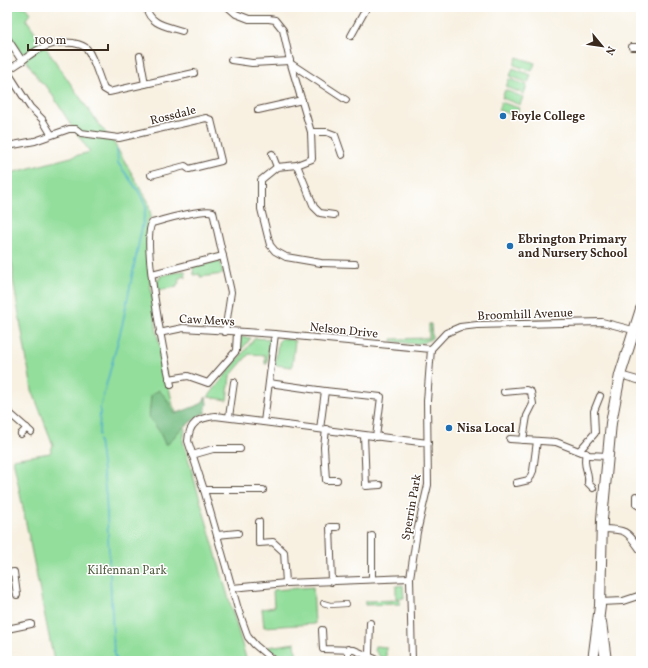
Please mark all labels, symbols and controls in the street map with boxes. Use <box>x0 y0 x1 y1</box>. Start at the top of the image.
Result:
scale bar <box>28 26 108 52</box>
north arrow <box>582 26 622 66</box>
text: 100 m <box>34 33 67 49</box>
text: N <box>601 43 618 57</box>
street label: Rossdale <box>149 102 198 129</box>
place label: Foyle College <box>511 109 585 125</box>
marker: Foyle College <box>498 111 508 121</box>
place label: Ebrington Primary and Nursery School <box>518 232 628 262</box>
marker: Ebrington Primary and Nursery School <box>505 241 515 251</box>
street label: Broomhill Avenue <box>477 305 573 325</box>
street label: Caw Mews <box>179 312 235 330</box>
street label: Nelson Drive <box>309 319 379 343</box>
place label: Nisa Local <box>457 421 515 437</box>
marker: Nisa Local <box>444 423 454 433</box>
street label: Sperrin Park <box>398 472 426 542</box>
park label: Kilfennan Park <box>87 563 167 579</box>

